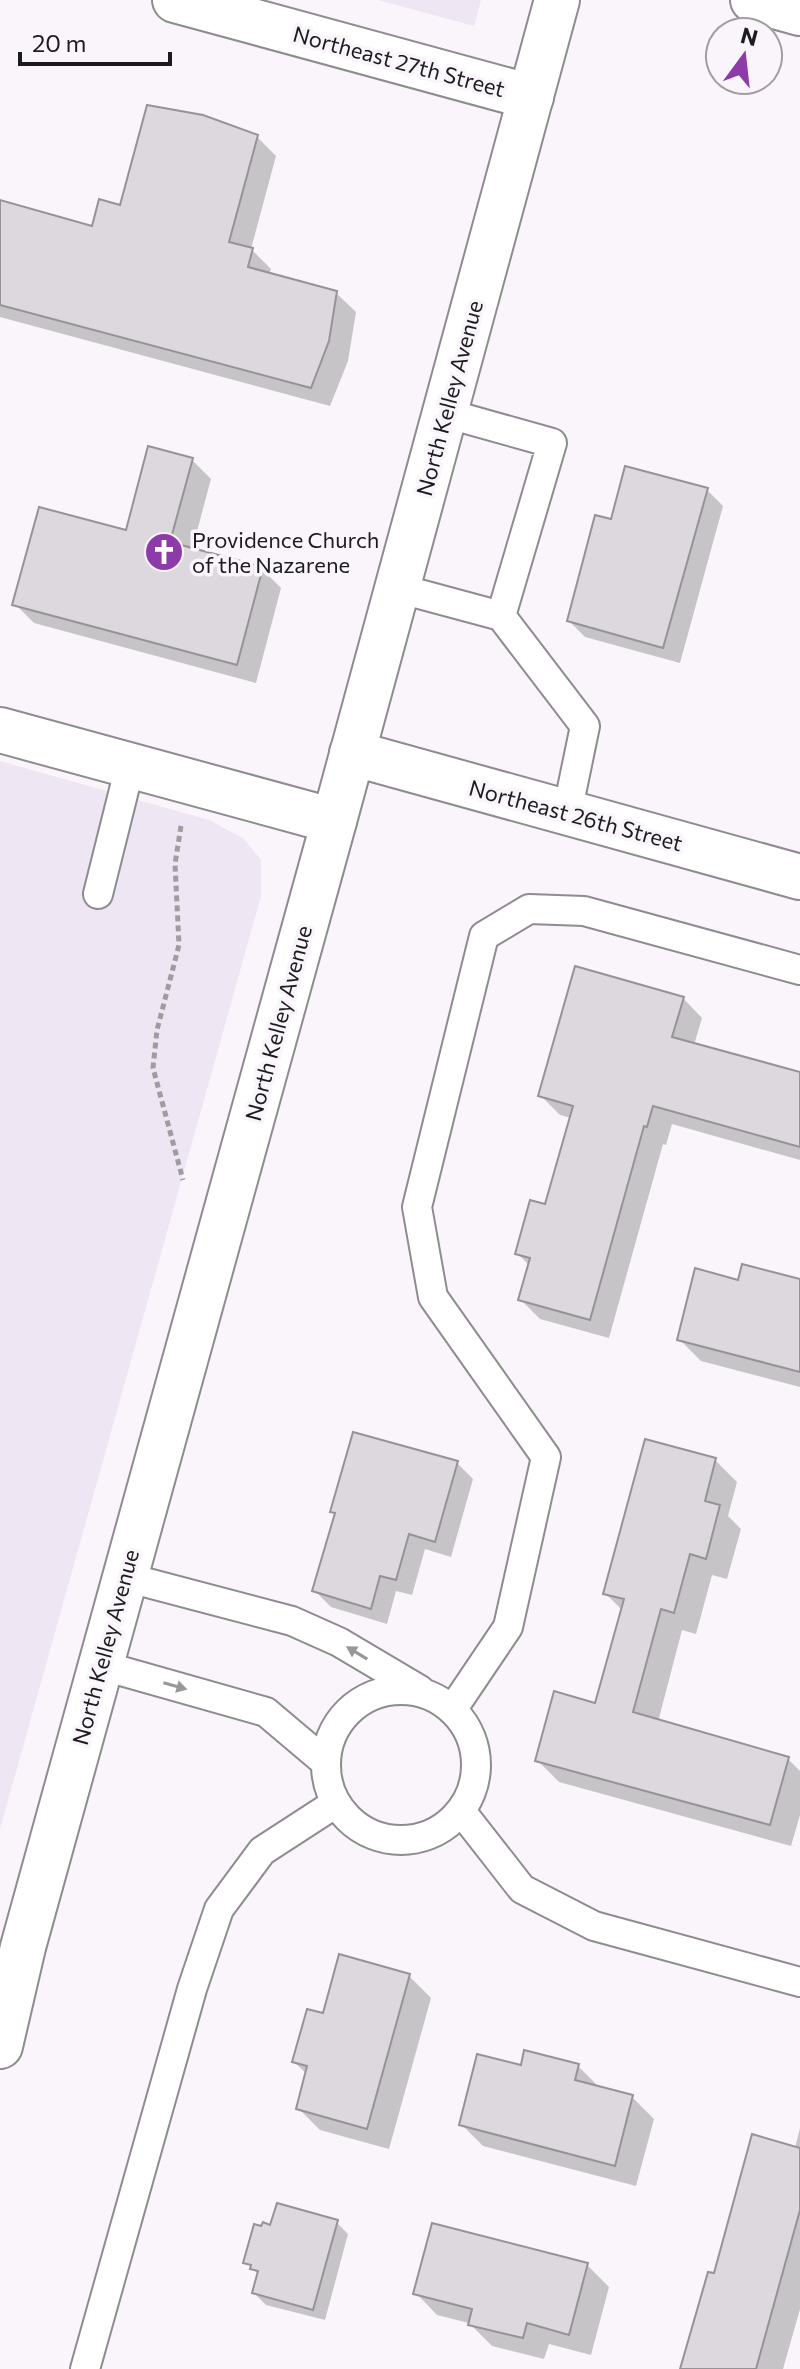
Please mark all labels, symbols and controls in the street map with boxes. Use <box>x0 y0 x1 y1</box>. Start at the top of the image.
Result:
scale bar <box>20 16 170 66</box>
north arrow <box>704 16 784 96</box>
street label: Northeast 27th Street <box>290 20 508 102</box>
text: N <box>738 21 761 51</box>
text: 20 m <box>32 28 86 57</box>
street label: North Kelley Avenue <box>410 297 488 499</box>
place label: Providence Church of the Nazarene <box>192 526 379 578</box>
church icon: Providence Church of the Nazarene <box>143 531 185 573</box>
street label: Northeast 26th Street <box>466 773 686 857</box>
street label: North Kelley Avenue <box>239 922 317 1124</box>
street label: North Kelley Avenue <box>66 1546 144 1748</box>
one-way arrow <box>346 1646 368 1660</box>
one-way arrow <box>164 1680 188 1693</box>

